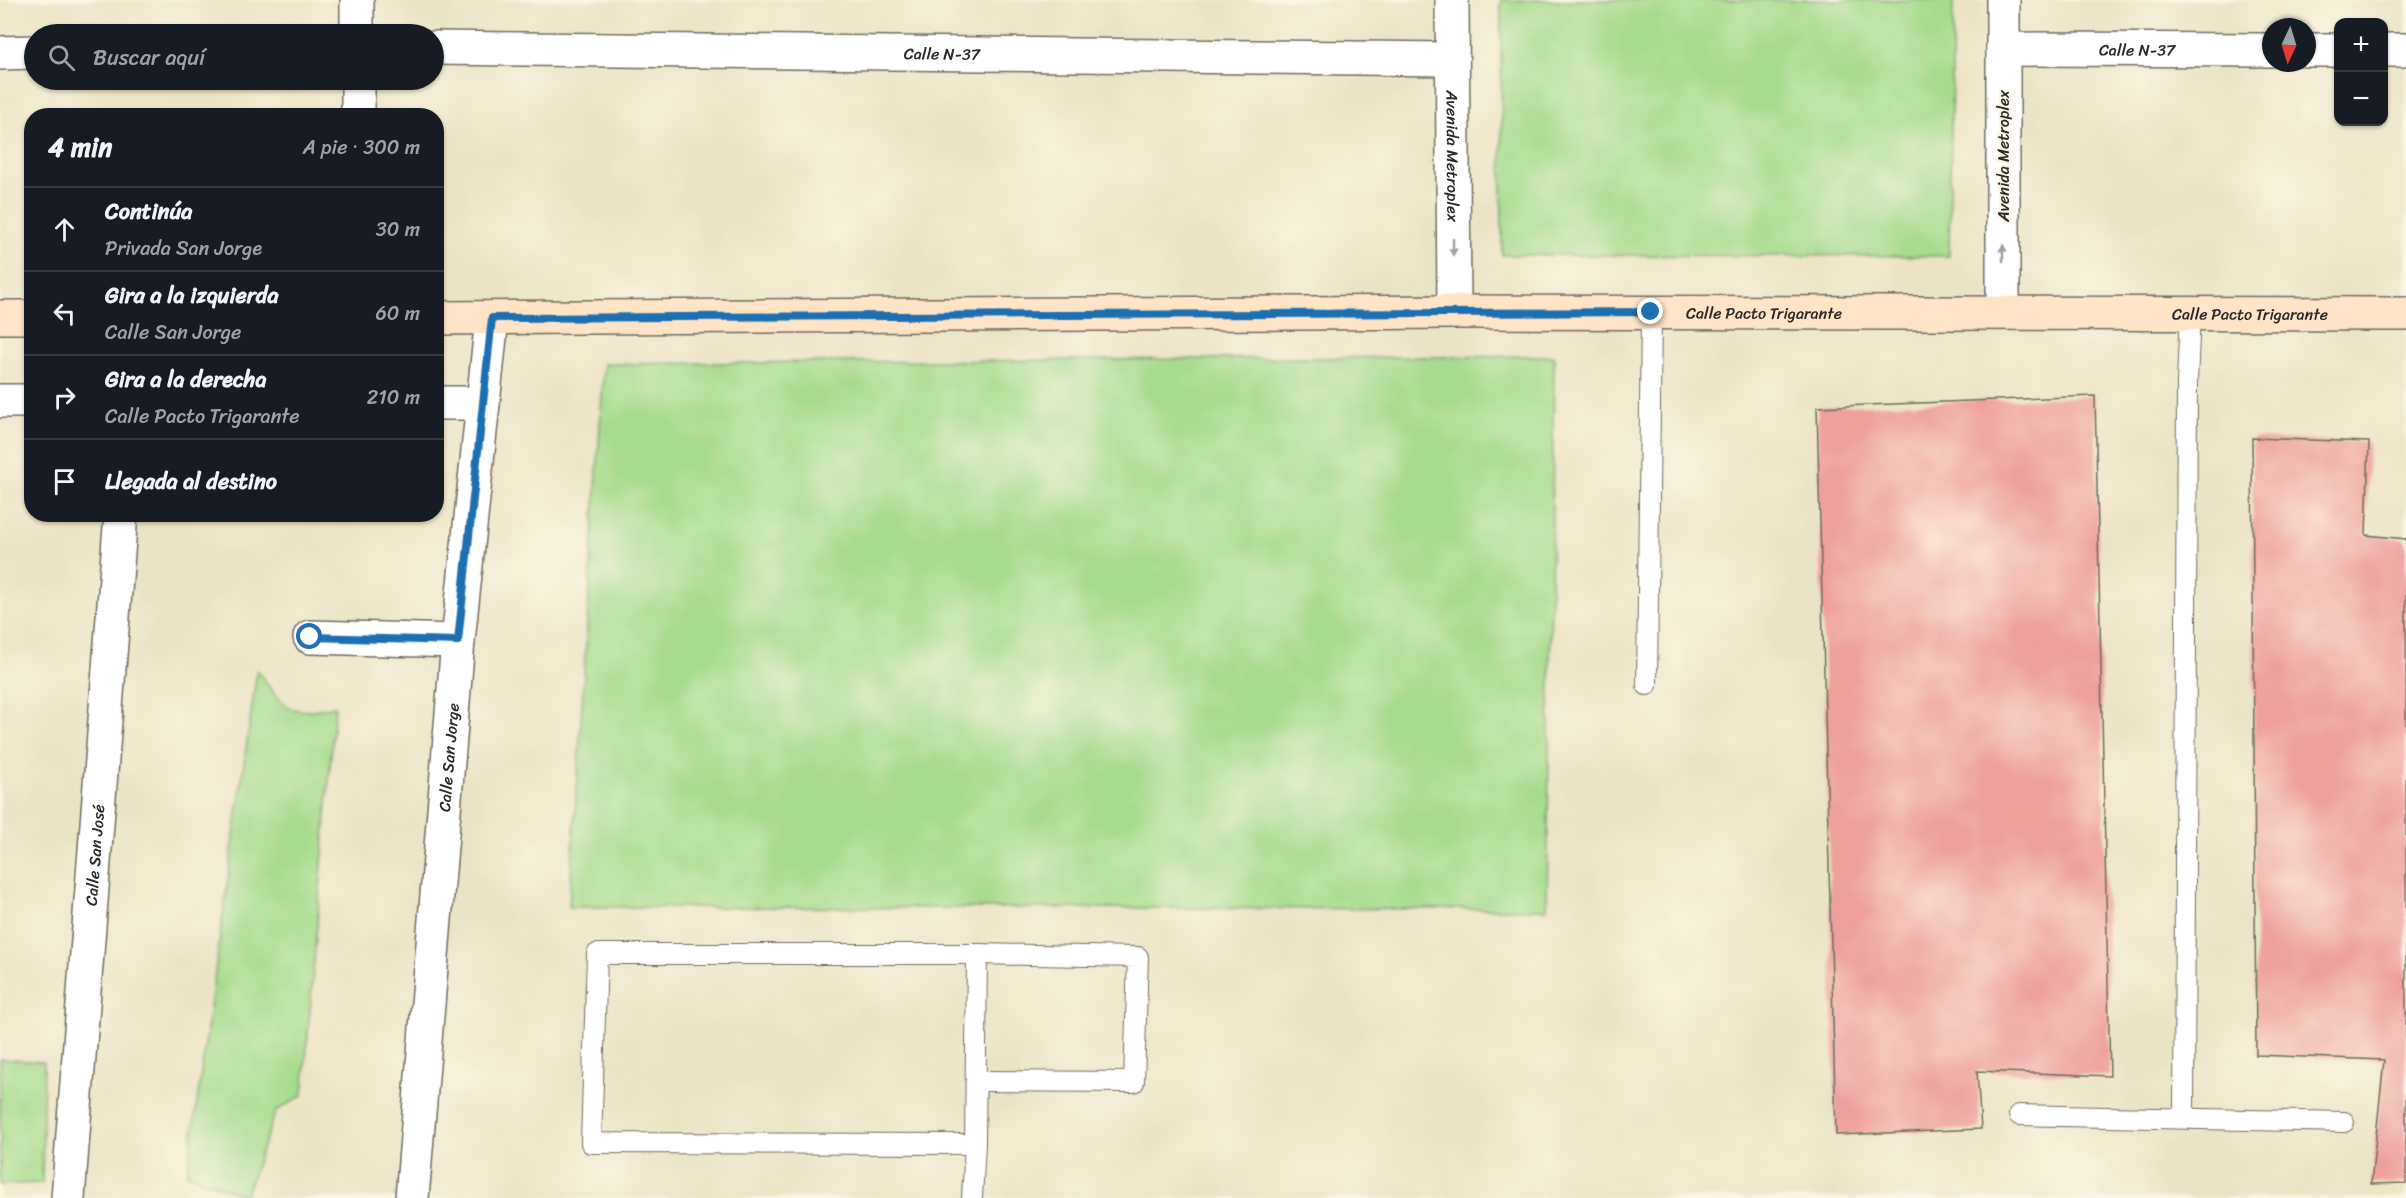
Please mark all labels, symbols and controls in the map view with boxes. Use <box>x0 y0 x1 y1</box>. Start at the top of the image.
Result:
north arrow <box>2262 18 2316 72</box>
map controls <box>2334 18 2388 126</box>
button: + <box>2334 18 2388 72</box>
search box <box>24 24 444 90</box>
street label: Calle N-37 <box>2099 35 2176 65</box>
text: Buscar aquí <box>93 38 205 77</box>
street label: Calle N-37 <box>904 39 981 69</box>
icon: search <box>45 41 78 74</box>
button: − <box>2334 72 2388 126</box>
street label: Avenida Metroplex <box>1438 89 1467 223</box>
street label: Avenida Metroplex <box>1989 89 2018 223</box>
text: 4 min <box>48 124 112 170</box>
text: A pie · 300 m <box>303 130 420 165</box>
text: Continúa <box>105 192 192 231</box>
text: 30 m <box>376 212 420 247</box>
icon: ahead <box>48 213 81 246</box>
text: Privada San Jorge <box>105 231 262 266</box>
one-way arrow <box>1448 238 1458 257</box>
one-way arrow <box>1998 244 2008 263</box>
text: Gira a la izquierda <box>105 276 278 315</box>
text: 60 m <box>375 296 420 331</box>
icon: left <box>48 297 81 330</box>
route end <box>1637 298 1663 324</box>
street label: Calle Pacto Trigarante <box>1686 298 1842 328</box>
street label: Calle Pacto Trigarante <box>2172 300 2328 329</box>
text: Calle San Jorge <box>105 315 241 350</box>
text: Gira a la derecha <box>105 360 266 399</box>
text: 210 m <box>367 380 420 415</box>
icon: right <box>48 381 81 414</box>
text: Calle Pacto Trigarante <box>105 399 300 434</box>
text: Llegada al destino <box>105 462 277 501</box>
icon: arrive <box>48 465 81 498</box>
route start <box>296 623 322 649</box>
street label: Calle San Jorge <box>430 702 468 813</box>
street label: Calle San José <box>77 803 113 907</box>

